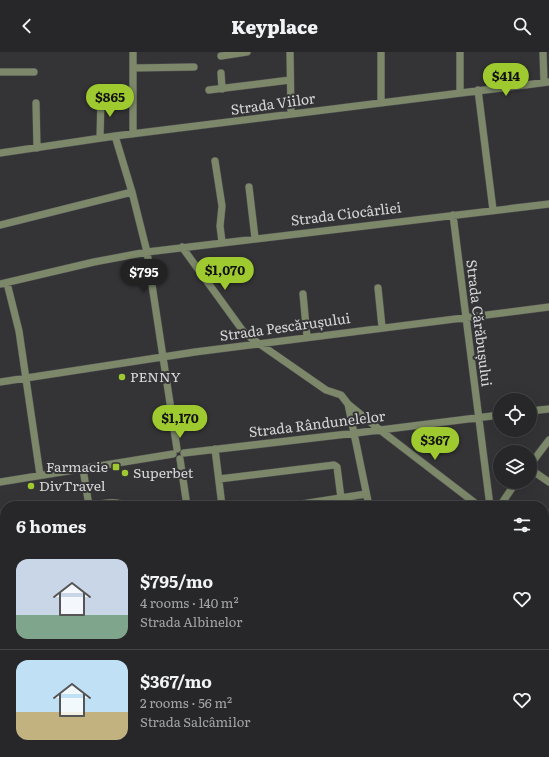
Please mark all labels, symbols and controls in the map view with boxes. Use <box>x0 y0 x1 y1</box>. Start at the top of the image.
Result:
text: Keyplace <box>231 13 318 40</box>
icon: back <box>16 15 38 37</box>
icon: search <box>511 15 533 37</box>
pin: $414 <box>482 63 530 97</box>
text: $414 <box>492 66 520 85</box>
pin: $865 <box>86 84 134 118</box>
text: $865 <box>95 87 125 106</box>
street label: Strada Viilor <box>229 87 317 119</box>
street label: Strada Ciocârliei <box>289 196 403 230</box>
pin: $1,070 <box>192 257 258 291</box>
street label: Strada Cărăbușului <box>462 258 498 388</box>
pin: $795 <box>120 259 168 293</box>
text: $1,070 <box>205 260 245 279</box>
text: $795 <box>129 262 159 281</box>
street label: Strada Pescărușului <box>218 307 352 345</box>
place label: PENNY <box>130 366 181 386</box>
marker: PENNY <box>117 372 127 382</box>
map controls <box>493 393 537 489</box>
button: locate <box>493 393 537 437</box>
pin: $1,170 <box>147 405 213 439</box>
street label: Strada Rândunelelor <box>247 405 387 441</box>
text: $1,170 <box>161 408 199 427</box>
pin: $367 <box>411 427 459 461</box>
text: $367 <box>420 430 450 449</box>
button: layers <box>493 445 537 489</box>
place label: Farmacie <box>46 456 108 476</box>
marker: Farmacie <box>111 462 121 472</box>
place label: Superbet <box>133 462 194 482</box>
marker: Superbet <box>120 468 130 478</box>
place label: DivTravel <box>39 475 106 495</box>
marker: DivTravel <box>26 481 36 491</box>
text: 6 homes <box>16 513 86 538</box>
icon: filters <box>511 514 533 536</box>
text: $795/mo <box>140 568 213 593</box>
icon: home <box>48 575 96 623</box>
icon: heart <box>511 588 533 610</box>
text: 4 rooms · 140 m² <box>140 593 239 612</box>
text: Strada Albinelor <box>140 612 242 631</box>
text: $367/mo <box>140 668 212 693</box>
icon: home <box>48 676 96 724</box>
icon: heart <box>511 689 533 711</box>
text: 2 rooms · 56 m² <box>140 693 232 712</box>
text: Strada Salcâmilor <box>140 712 250 731</box>

